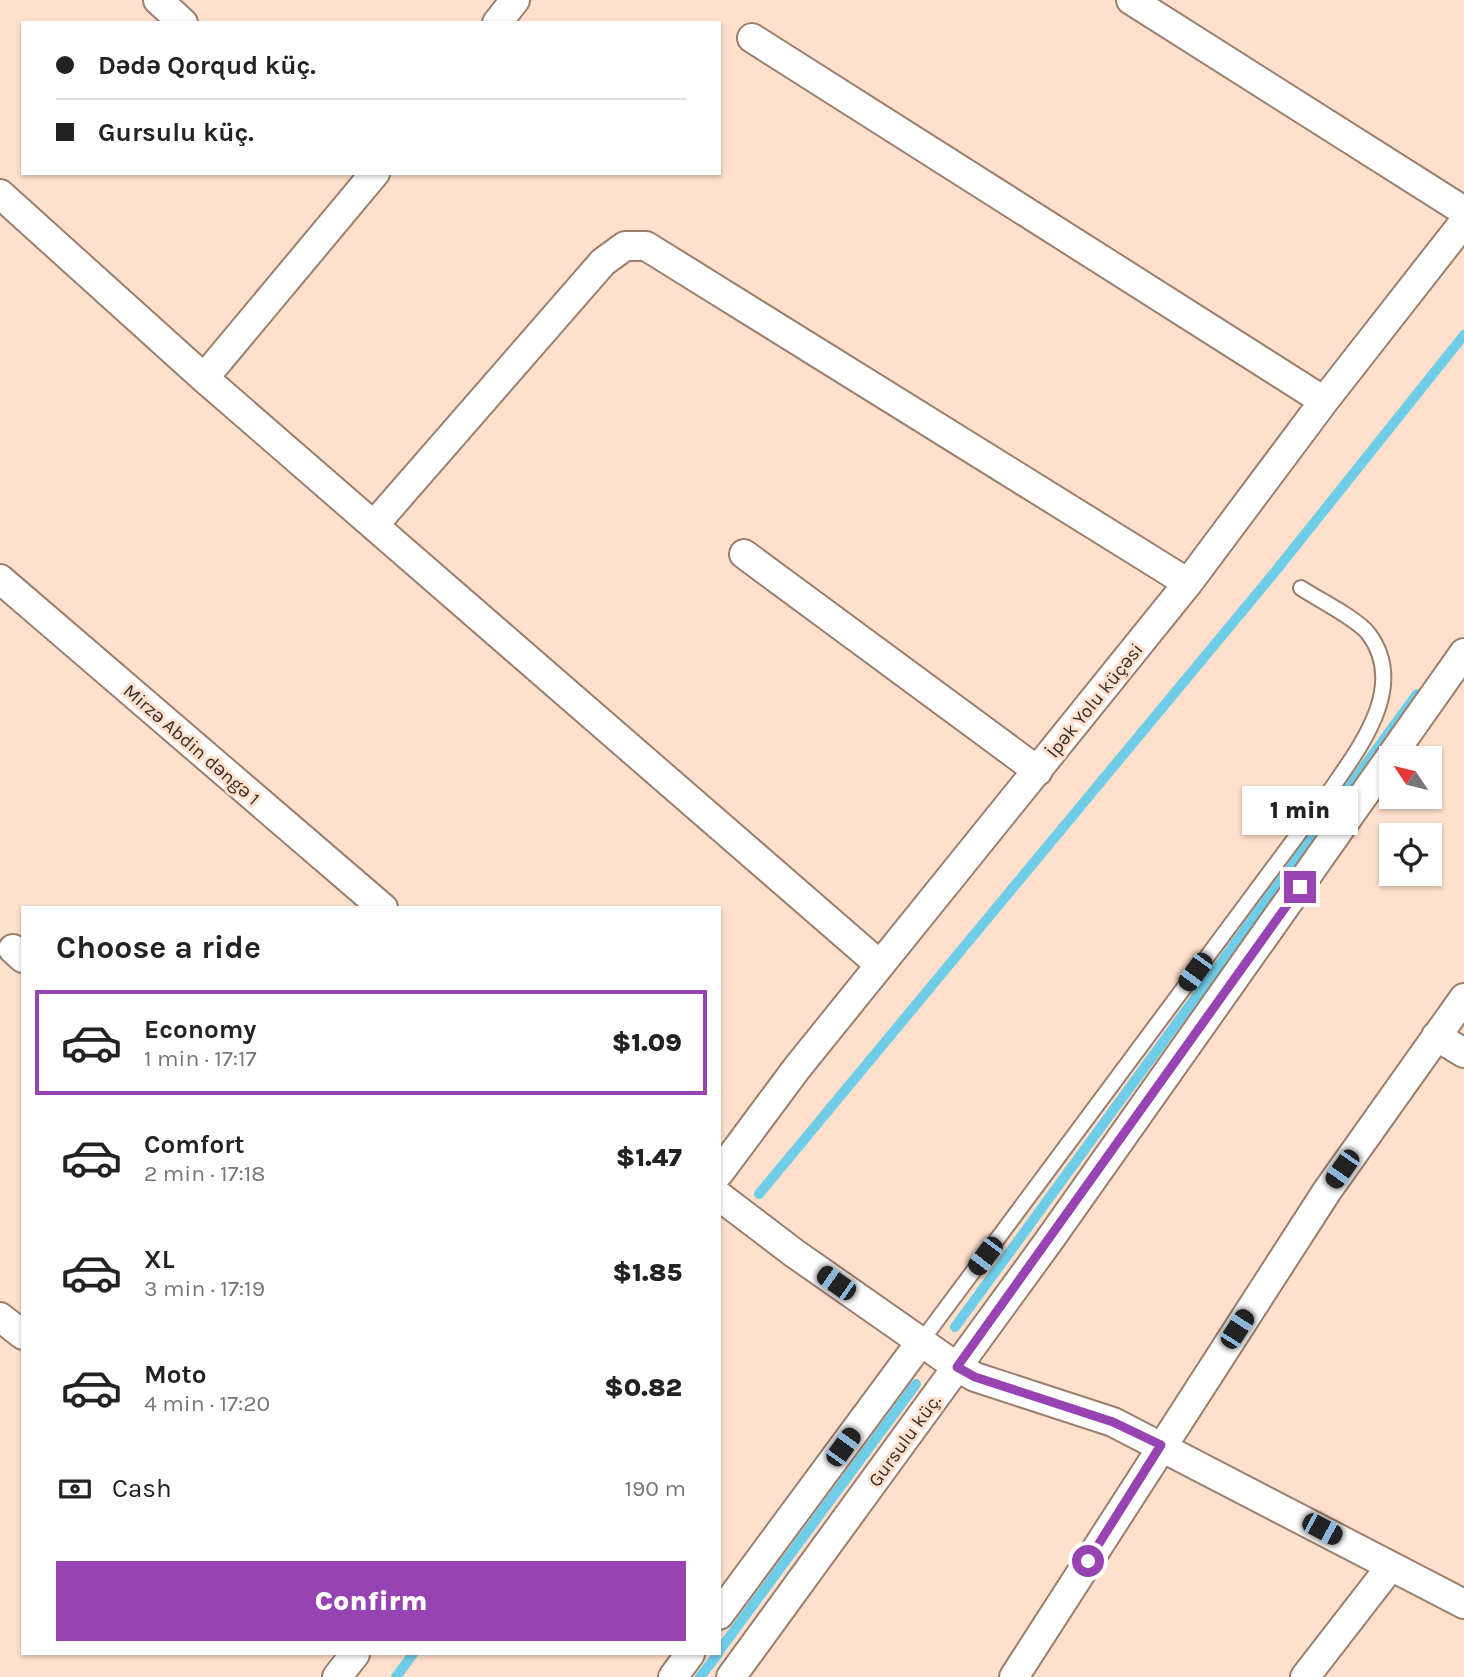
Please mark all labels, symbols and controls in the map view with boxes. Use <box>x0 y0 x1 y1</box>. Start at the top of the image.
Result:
text: Dədə Qorqud küç. <box>98 50 316 81</box>
text: Gursulu küç. <box>98 117 254 148</box>
street label: İpək Yolu küçəsi <box>1042 639 1148 762</box>
street label: Mirzə Abdin dəngə 1 <box>119 680 264 810</box>
north arrow <box>1379 746 1442 808</box>
map controls <box>1379 746 1442 886</box>
callout: 1 min <box>1242 786 1358 834</box>
text: 1 min <box>1270 797 1330 824</box>
button: locate <box>1379 823 1442 886</box>
route end <box>1284 871 1316 903</box>
text: Choose a ride <box>56 929 261 966</box>
car <box>1175 949 1216 995</box>
icon: car <box>60 1011 123 1074</box>
text: Economy <box>144 1014 256 1045</box>
text: $1.09 <box>612 1027 682 1058</box>
text: 1 min · 17:17 <box>144 1045 256 1072</box>
icon: car <box>60 1126 123 1189</box>
text: Comfort <box>144 1129 245 1160</box>
text: $1.47 <box>616 1142 682 1173</box>
car <box>1322 1146 1363 1192</box>
text: 2 min · 17:18 <box>144 1160 266 1187</box>
car <box>964 1233 1007 1279</box>
icon: car <box>60 1241 123 1304</box>
text: XL <box>144 1244 175 1275</box>
text: $1.85 <box>613 1257 682 1288</box>
car <box>813 1262 860 1304</box>
text: 3 min · 17:19 <box>144 1275 265 1302</box>
car <box>1217 1306 1258 1352</box>
icon: car <box>60 1356 123 1419</box>
text: Moto <box>144 1359 206 1390</box>
text: $0.82 <box>604 1372 682 1403</box>
text: 4 min · 17:20 <box>144 1390 270 1417</box>
street label: Gursulu küç. <box>864 1390 946 1491</box>
car <box>823 1424 864 1470</box>
icon: cash <box>56 1470 94 1508</box>
text: Cash <box>112 1473 172 1504</box>
text: 190 m <box>624 1475 686 1502</box>
car <box>1299 1510 1346 1548</box>
route start <box>1072 1545 1104 1577</box>
button: Confirm <box>56 1561 686 1641</box>

